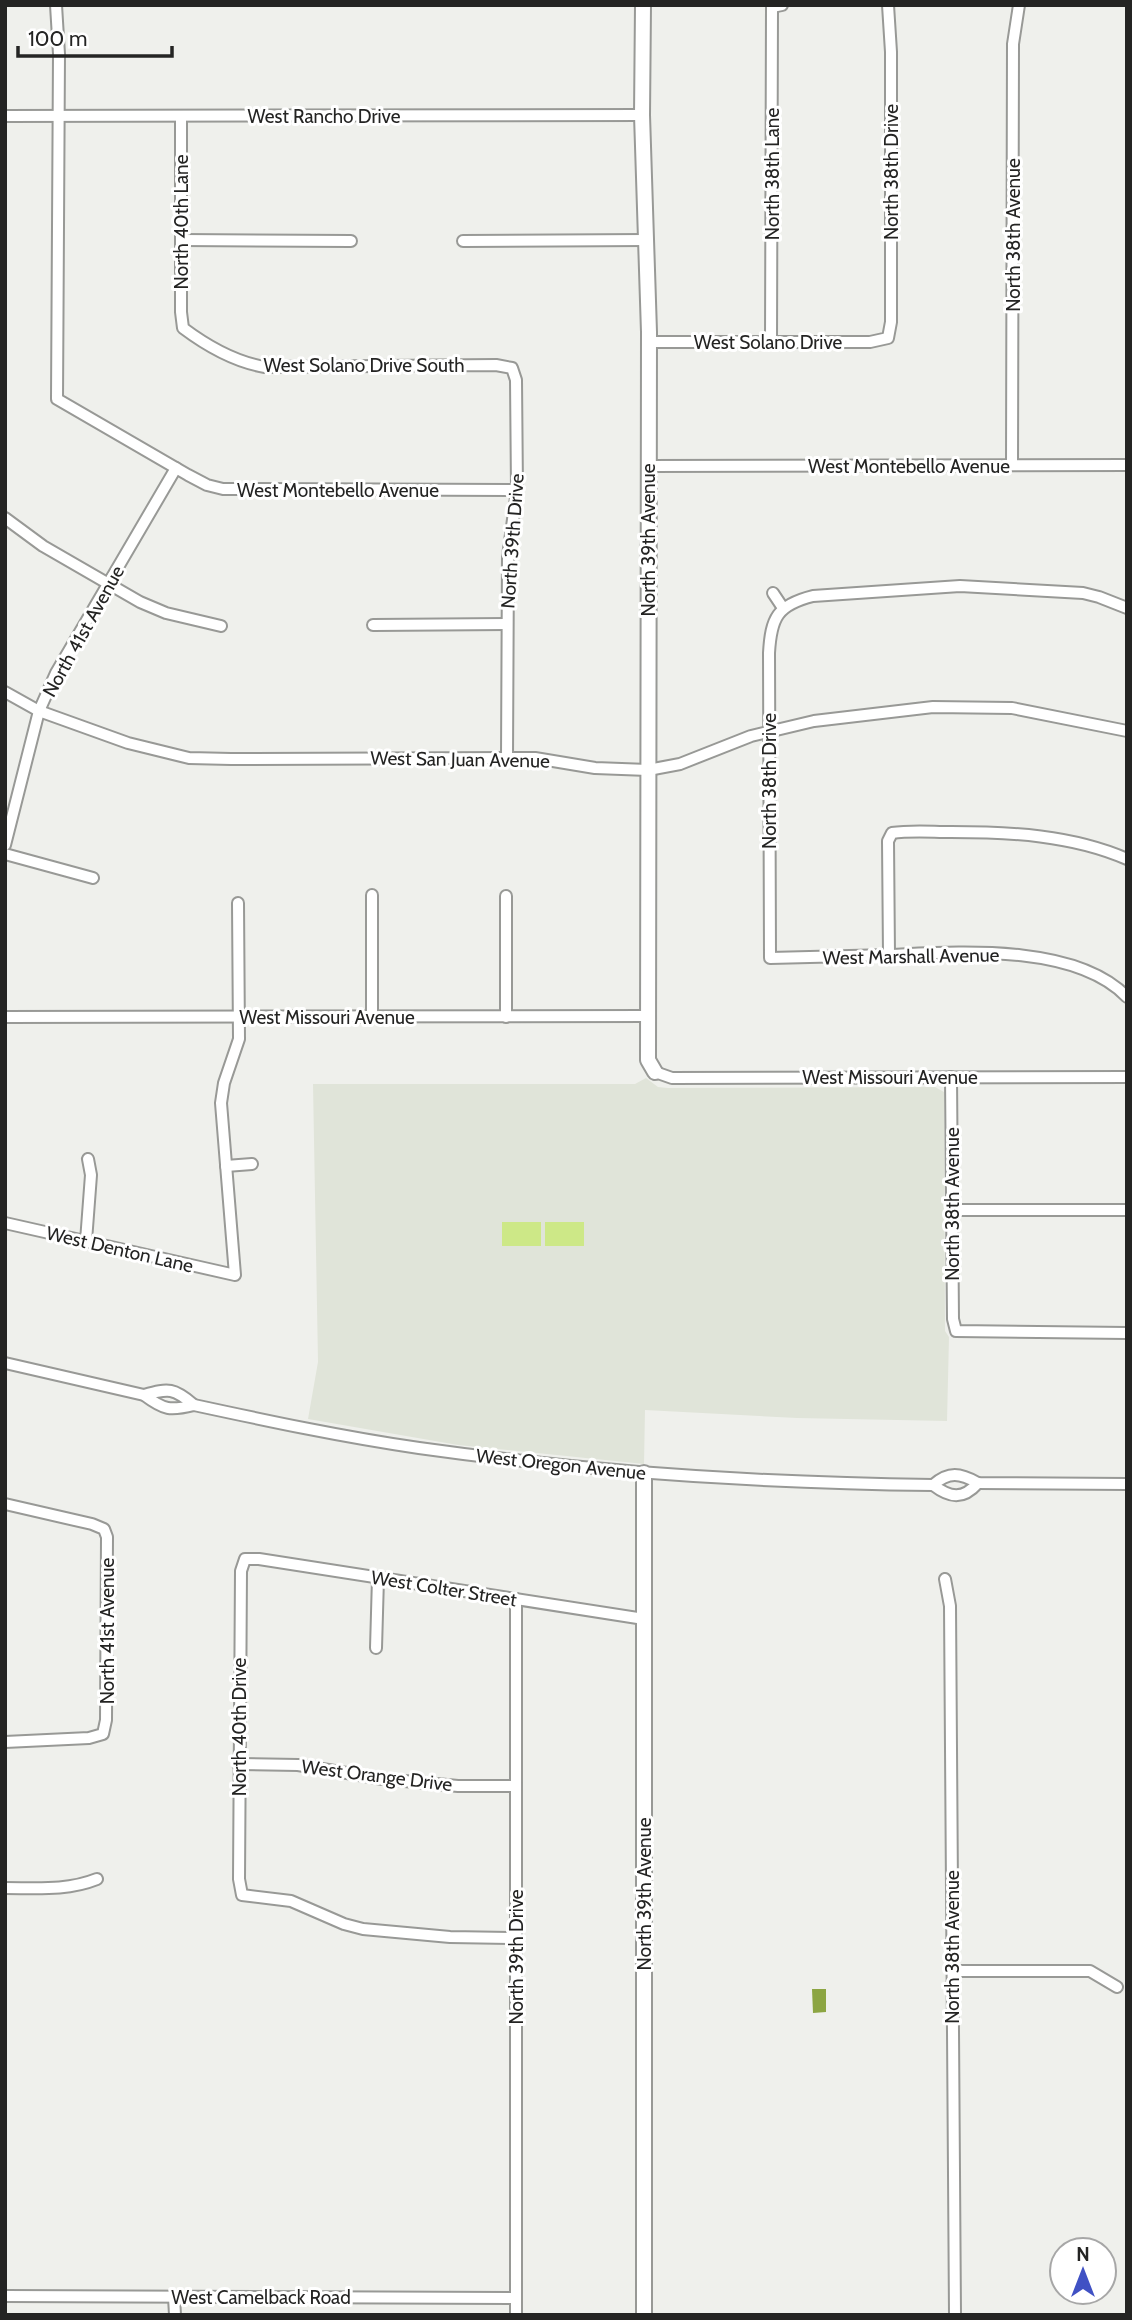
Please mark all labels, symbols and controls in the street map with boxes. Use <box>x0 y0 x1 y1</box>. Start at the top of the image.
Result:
scale bar <box>18 14 172 58</box>
text: 100 m <box>28 26 87 51</box>
street label: North 38th Drive <box>880 104 903 240</box>
street label: West Rancho Drive <box>248 105 401 128</box>
street label: North 38th Lane <box>761 108 784 240</box>
street label: North 40th Lane <box>170 154 193 289</box>
street label: North 38th Avenue <box>1002 158 1025 312</box>
street label: West Solano Drive <box>694 331 843 354</box>
street label: West Solano Drive South <box>263 354 465 377</box>
street label: West Montebello Avenue <box>808 455 1010 478</box>
street label: North 39th Avenue <box>637 463 660 616</box>
street label: North 39th Drive <box>496 473 529 609</box>
street label: West Montebello Avenue <box>237 479 439 502</box>
street label: North 41st Avenue <box>38 561 129 701</box>
street label: North 38th Drive <box>758 713 781 849</box>
street label: West San Juan Avenue <box>370 746 550 773</box>
street label: West Marshall Avenue <box>822 943 1000 970</box>
street label: West Missouri Avenue <box>239 1006 415 1029</box>
street label: West Missouri Avenue <box>802 1066 978 1089</box>
street label: North 38th Avenue <box>941 1127 964 1281</box>
street label: West Denton Lane <box>44 1221 196 1278</box>
street label: West Oregon Avenue <box>475 1444 647 1485</box>
street label: North 41st Avenue <box>96 1557 119 1704</box>
street label: West Colter Street <box>370 1566 519 1611</box>
street label: North 40th Drive <box>228 1658 251 1796</box>
street label: West Orange Drive <box>300 1755 454 1796</box>
street label: North 39th Avenue <box>633 1817 656 1970</box>
street label: North 38th Avenue <box>941 1870 964 2024</box>
street label: North 39th Drive <box>505 1889 528 2025</box>
north arrow <box>1048 2236 1118 2306</box>
text: N <box>1076 2243 1090 2266</box>
street label: West Camelback Road <box>171 2286 351 2309</box>

